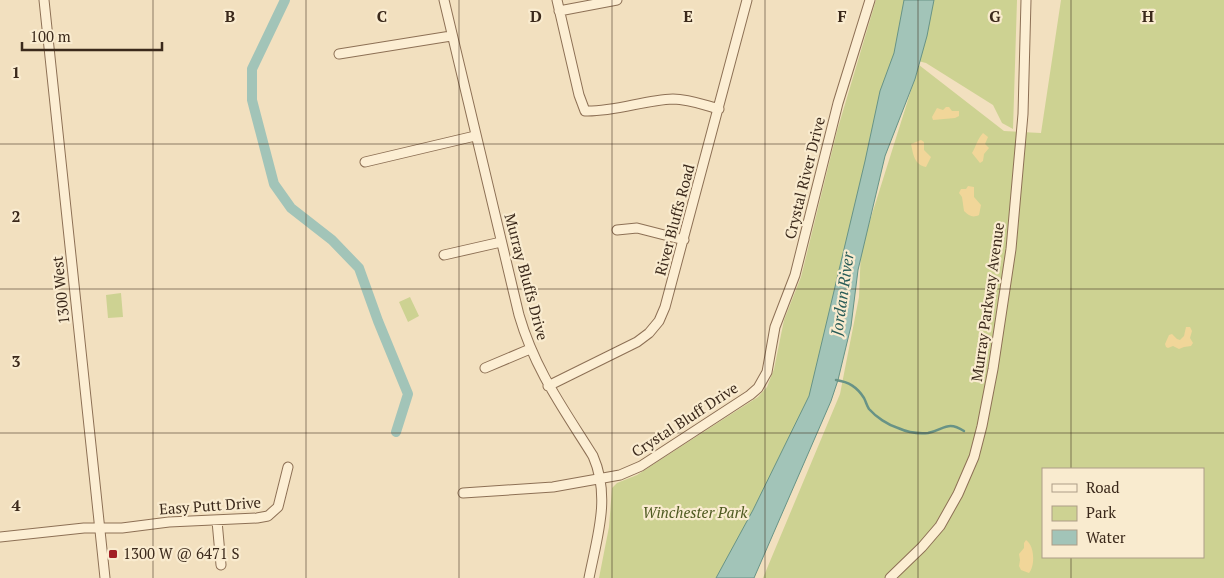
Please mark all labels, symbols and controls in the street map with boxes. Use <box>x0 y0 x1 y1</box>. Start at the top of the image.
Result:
text: B <box>225 5 235 27</box>
text: C <box>377 5 387 27</box>
text: D <box>530 5 542 27</box>
text: E <box>683 5 693 27</box>
text: F <box>837 5 847 27</box>
text: G <box>989 5 1001 27</box>
text: H <box>1142 5 1154 27</box>
scale bar <box>22 20 162 52</box>
text: 100 m <box>30 26 71 46</box>
text: 1 <box>11 61 21 83</box>
street label: Crystal River Drive <box>779 115 829 241</box>
street label: River Bluffs Road <box>650 162 699 278</box>
text: 2 <box>11 205 21 227</box>
street label: Murray Bluffs Drive <box>500 211 554 342</box>
street label: Murray Parkway Avenue <box>966 221 1008 383</box>
water label: Jordan River <box>825 250 859 338</box>
street label: 1300 West <box>46 255 74 325</box>
text: 3 <box>11 350 21 372</box>
street label: Crystal Bluff Drive <box>627 377 742 461</box>
legend <box>1042 468 1204 558</box>
text: Road <box>1086 477 1119 497</box>
street label: Easy Putt Drive <box>158 491 262 519</box>
text: 4 <box>11 494 21 516</box>
park label: Winchester Park <box>643 502 748 522</box>
text: Park <box>1086 502 1116 522</box>
text: Water <box>1086 527 1126 547</box>
place label: 1300 W @ 6471 S <box>123 543 240 563</box>
marker: 1300 W @ 6471 S <box>107 548 119 560</box>

